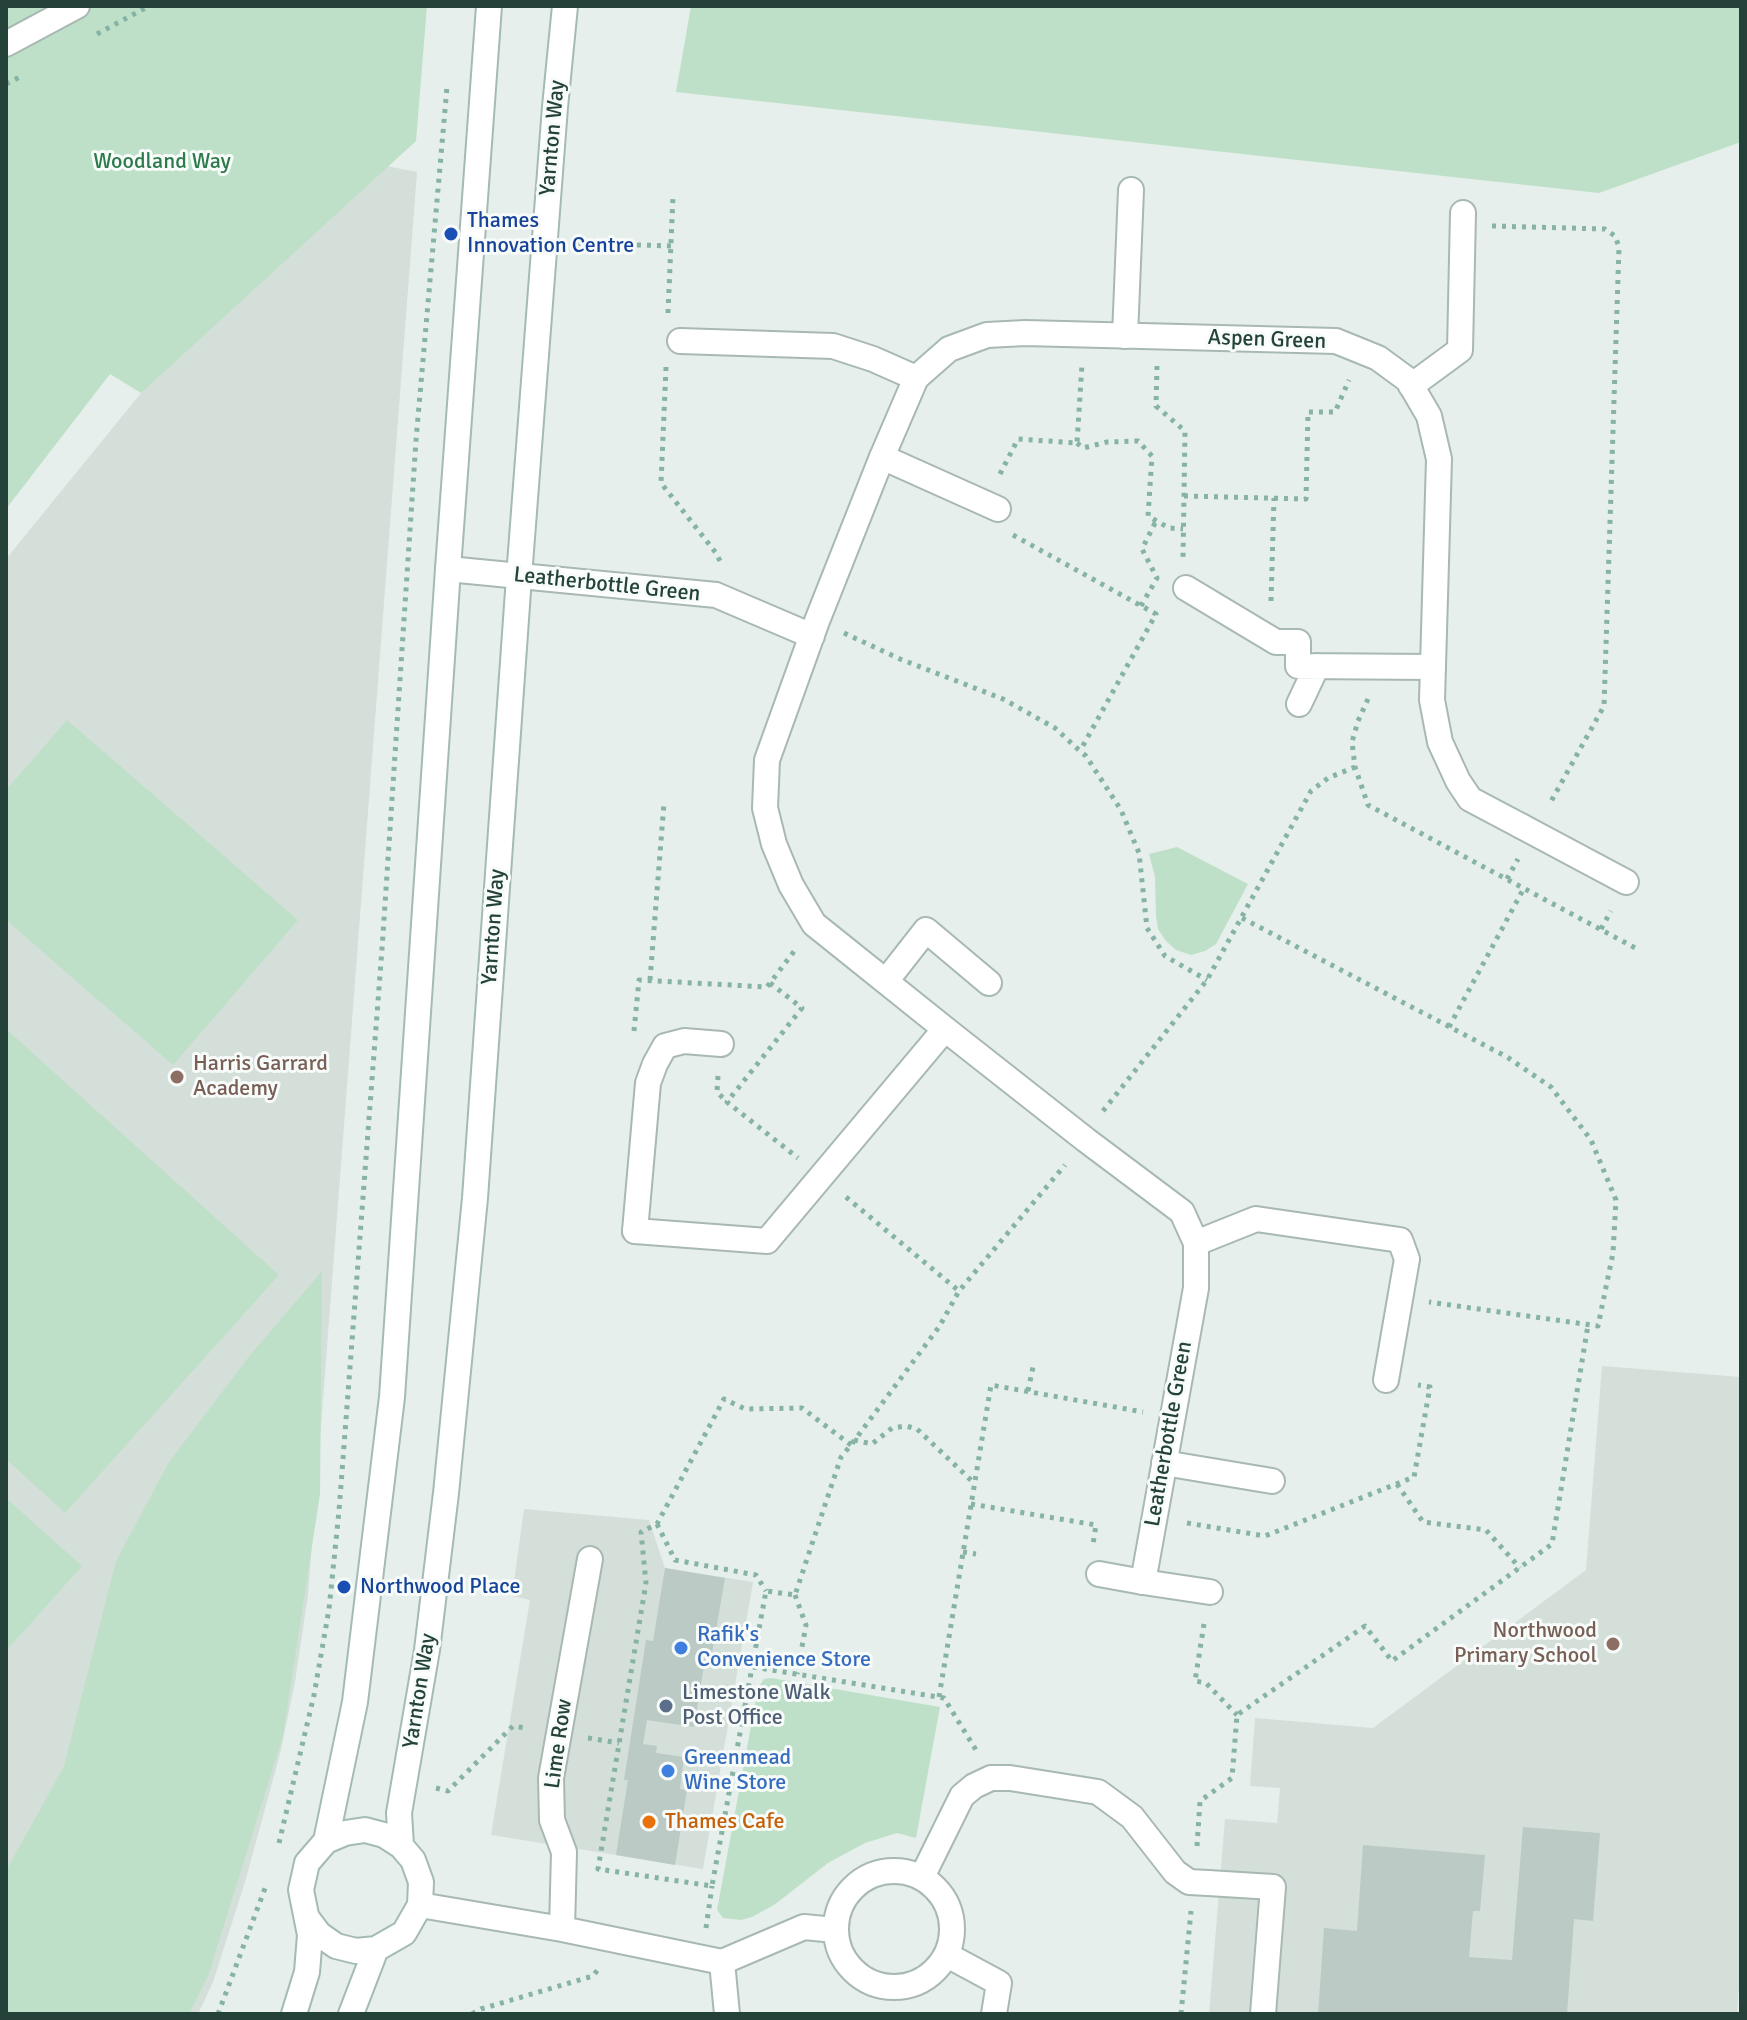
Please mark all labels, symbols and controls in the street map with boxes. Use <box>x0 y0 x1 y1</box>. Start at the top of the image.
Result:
street label: Yarnton Way <box>535 79 571 197</box>
park label: Woodland Way <box>93 149 231 175</box>
place label: Thames Innovation Centre <box>467 208 634 260</box>
marker: Thames Innovation Centre <box>442 225 460 243</box>
street label: Aspen Green <box>1207 325 1327 355</box>
street label: Leatherbottle Green <box>512 562 702 608</box>
street label: Yarnton Way <box>477 868 511 986</box>
place label: Harris Garrard Academy <box>193 1051 328 1102</box>
marker: Harris Garrard Academy <box>168 1068 186 1086</box>
street label: Leatherbottle Green <box>1140 1339 1198 1529</box>
place label: Northwood Place <box>360 1574 521 1600</box>
marker: Northwood Place <box>335 1578 353 1596</box>
place label: Northwood Primary School <box>1454 1618 1597 1670</box>
place label: Rafik's Convenience Store <box>697 1622 871 1674</box>
street label: Yarnton Way <box>398 1632 442 1750</box>
marker: Northwood Primary School <box>1604 1635 1622 1653</box>
marker: Rafik's Convenience Store <box>672 1639 690 1657</box>
place label: Limestone Walk Post Office <box>682 1680 831 1732</box>
street label: Lime Row <box>540 1697 578 1791</box>
marker: Limestone Walk Post Office <box>657 1697 675 1715</box>
place label: Greenmead Wine Store <box>684 1745 791 1796</box>
marker: Greenmead Wine Store <box>659 1762 677 1780</box>
place label: Thames Cafe <box>665 1809 784 1835</box>
marker: Thames Cafe <box>640 1813 658 1831</box>

